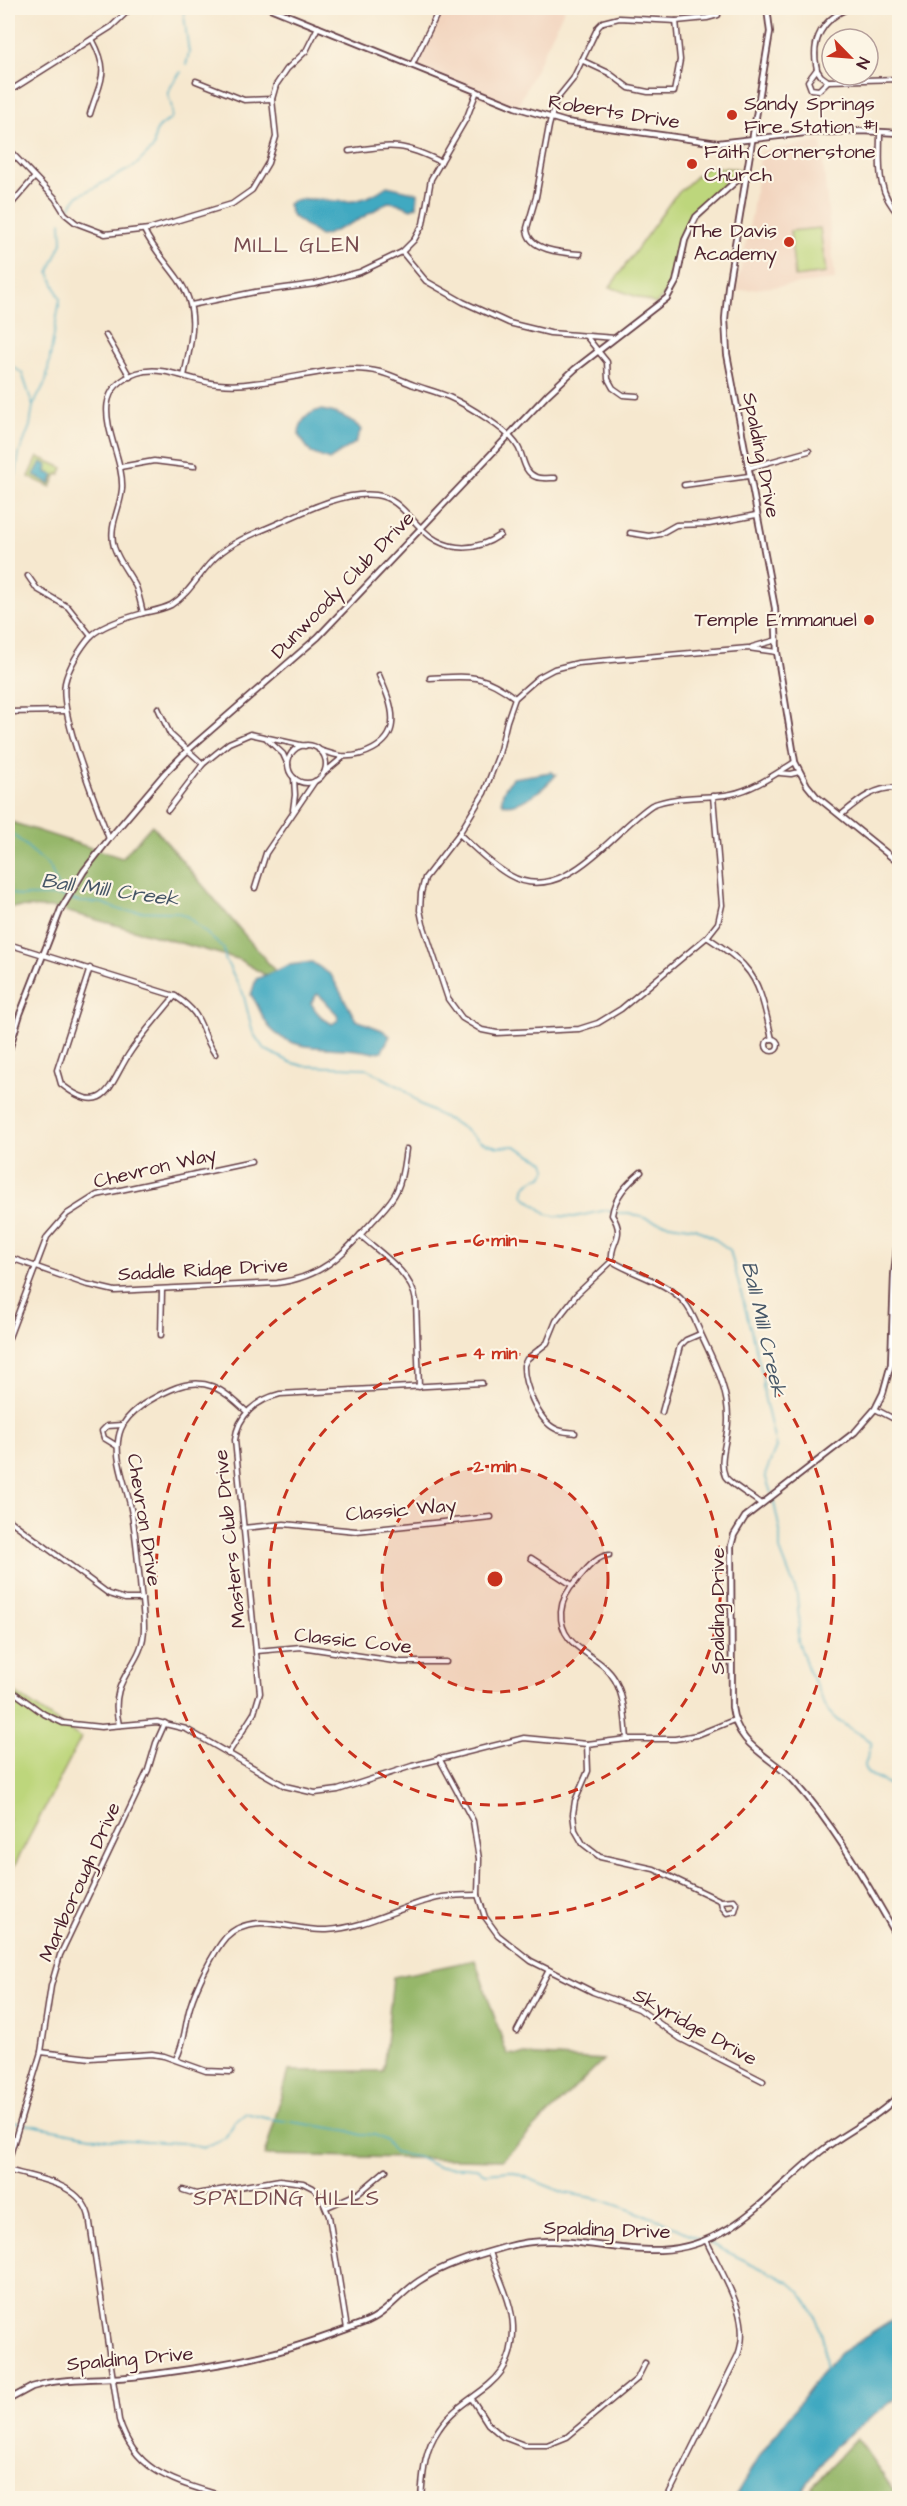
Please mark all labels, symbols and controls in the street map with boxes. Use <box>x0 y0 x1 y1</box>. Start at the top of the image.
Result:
north arrow <box>820 27 880 87</box>
text: N <box>851 54 875 72</box>
street label: Roberts Drive <box>546 88 682 136</box>
place label: Sandy Springs Fire Station #1 <box>744 90 878 141</box>
marker: Sandy Springs Fire Station #1 <box>725 108 739 122</box>
place label: Faith Cornerstone Church <box>704 138 876 189</box>
marker: Faith Cornerstone Church <box>685 157 699 171</box>
place label: The Davis Academy <box>689 217 777 269</box>
district label: MILL GLEN <box>234 231 360 260</box>
marker: The Davis Academy <box>782 235 796 249</box>
street label: Spalding Drive <box>734 390 787 520</box>
street label: Dunwoody Club Drive <box>265 505 422 666</box>
place label: Temple E'mmanuel <box>695 606 857 634</box>
marker: Temple E'mmanuel <box>862 613 876 627</box>
water label: Ball Mill Creek <box>40 866 182 914</box>
street label: Chevron Way <box>91 1140 220 1197</box>
text: 6 min <box>473 1228 517 1253</box>
street label: Saddle Ridge Drive <box>117 1252 289 1289</box>
water label: Ball Mill Creek <box>734 1258 794 1401</box>
text: 4 min <box>472 1341 518 1366</box>
street label: Masters Club Drive <box>207 1448 253 1630</box>
street label: Chevron Drive <box>120 1452 168 1588</box>
text: 2 min <box>472 1454 517 1479</box>
street label: Classic Way <box>344 1491 458 1530</box>
street label: Spalding Drive <box>704 1547 733 1675</box>
centre of rings <box>485 1569 505 1589</box>
street label: Classic Cove <box>293 1621 413 1661</box>
street label: Marlborough Drive <box>32 1797 129 1967</box>
street label: Skyridge Drive <box>627 1981 762 2074</box>
district label: SPALDING HILLS <box>193 2184 381 2213</box>
street label: Spalding Drive <box>543 2214 671 2247</box>
street label: Spalding Drive <box>65 2339 195 2379</box>

